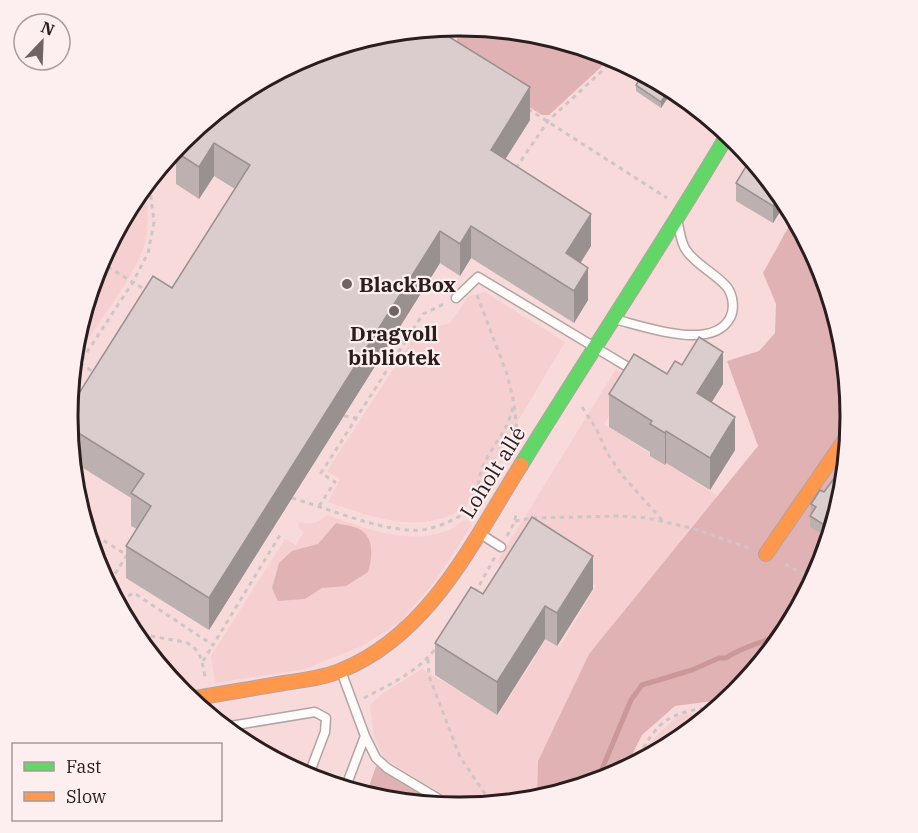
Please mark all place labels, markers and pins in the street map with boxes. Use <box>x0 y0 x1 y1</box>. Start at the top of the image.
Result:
place label: BlackBox <box>359 270 457 298</box>
marker: BlackBox <box>340 277 354 291</box>
marker: Dragvoll bibliotek <box>387 304 401 318</box>
place label: Dragvoll bibliotek <box>348 319 440 371</box>

